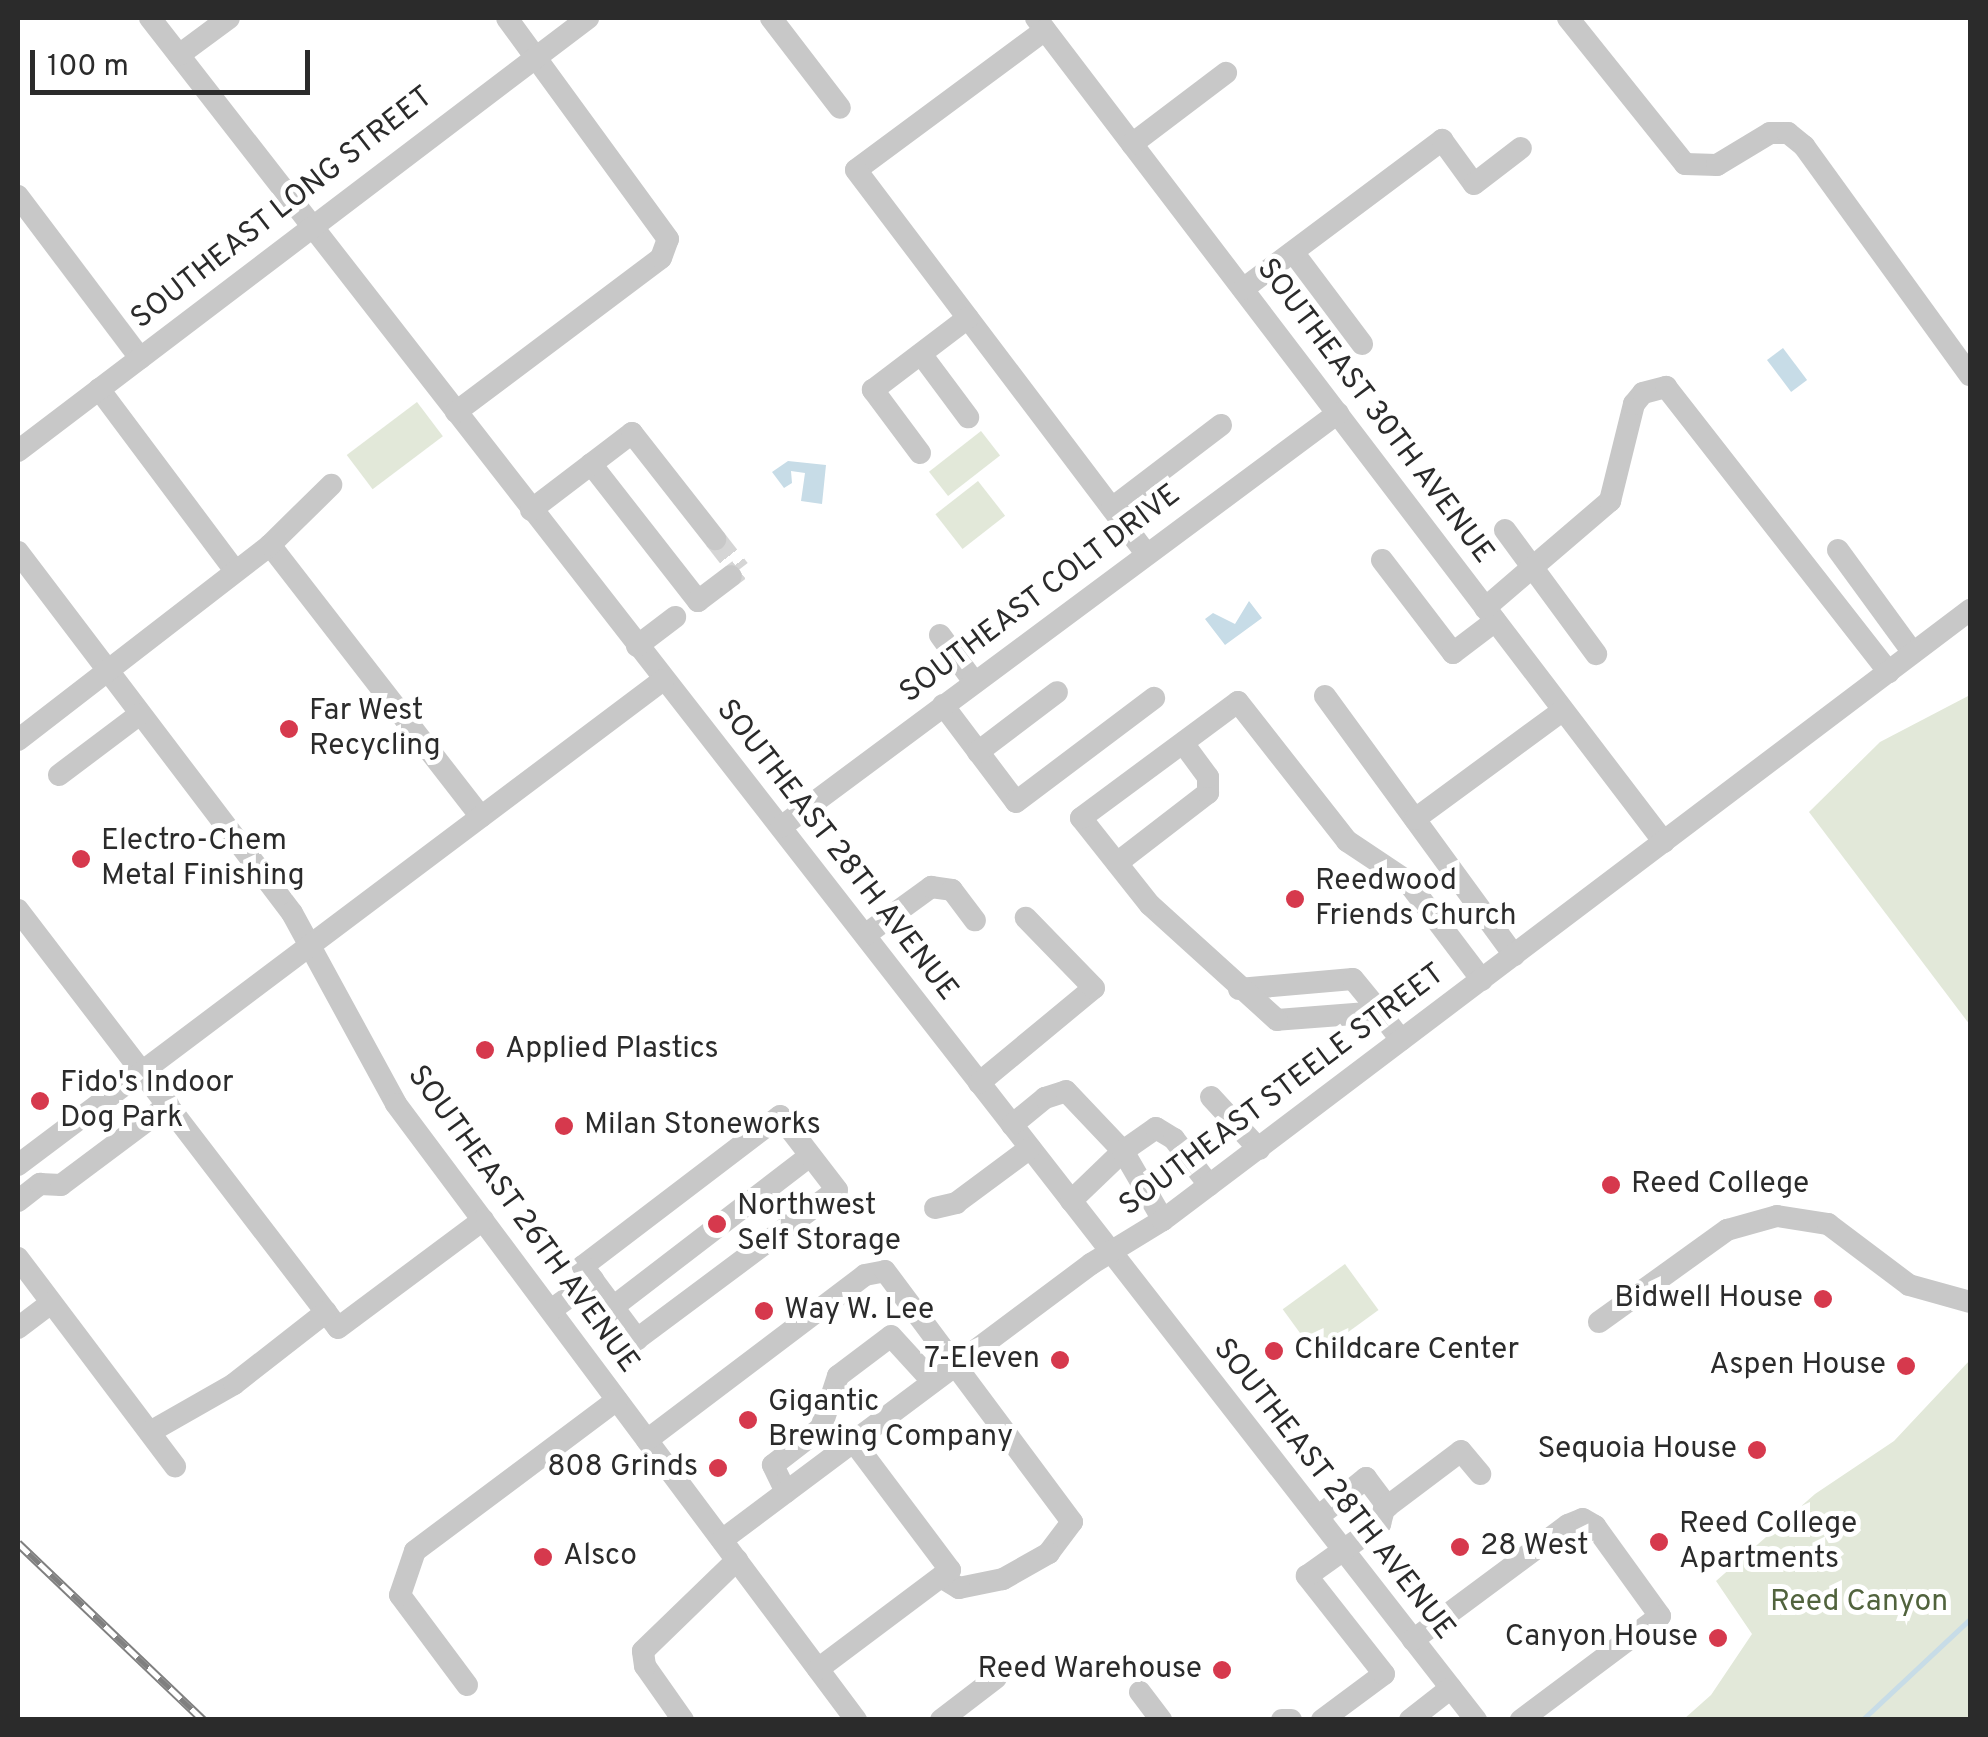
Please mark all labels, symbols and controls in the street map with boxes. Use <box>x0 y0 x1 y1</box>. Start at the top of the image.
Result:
scale bar <box>35 30 315 92</box>
text: 100 m <box>47 49 129 86</box>
street label: SOUTHEAST LONG STREET <box>125 80 441 338</box>
street label: SOUTHEAST 30TH AVENUE <box>1247 252 1501 572</box>
street label: SOUTHEAST COLT DRIVE <box>893 477 1189 713</box>
street label: SOUTHEAST 28TH AVENUE <box>707 693 965 1009</box>
place label: Far West Recycling <box>309 694 441 764</box>
marker: Far West Recycling <box>278 718 300 740</box>
place label: Electro-Chem Metal Finishing <box>101 824 305 894</box>
marker: Electro-Chem Metal Finishing <box>70 848 92 870</box>
place label: Reedwood Friends Church <box>1315 864 1517 934</box>
marker: Reedwood Friends Church <box>1284 888 1306 910</box>
street label: SOUTHEAST STEELE STREET <box>1113 957 1453 1225</box>
place label: Applied Plastics <box>505 1032 719 1068</box>
marker: Applied Plastics <box>474 1039 496 1061</box>
street label: SOUTHEAST 26TH AVENUE <box>398 1058 646 1382</box>
place label: Fido's Indoor Dog Park <box>60 1066 234 1136</box>
marker: Fido's Indoor Dog Park <box>29 1090 51 1112</box>
place label: Milan Stoneworks <box>584 1108 821 1144</box>
marker: Milan Stoneworks <box>553 1115 575 1137</box>
place label: Reed College <box>1631 1167 1809 1203</box>
marker: Reed College <box>1600 1174 1622 1196</box>
place label: Northwest Self Storage <box>737 1189 901 1260</box>
marker: Northwest Self Storage <box>706 1213 728 1235</box>
place label: Bidwell House <box>1614 1281 1803 1317</box>
marker: Bidwell House <box>1812 1288 1834 1310</box>
place label: Way W. Lee <box>784 1293 935 1329</box>
marker: Way W. Lee <box>753 1300 775 1322</box>
street label: SOUTHEAST 28TH AVENUE <box>1204 1332 1462 1648</box>
place label: Childcare Center <box>1294 1333 1519 1369</box>
marker: Childcare Center <box>1263 1340 1285 1362</box>
place label: 7-Eleven <box>924 1342 1040 1378</box>
place label: Aspen House <box>1709 1348 1886 1384</box>
marker: 7-Eleven <box>1049 1349 1071 1371</box>
marker: Aspen House <box>1895 1355 1917 1377</box>
place label: Gigantic Brewing Company <box>768 1385 1013 1456</box>
marker: Gigantic Brewing Company <box>737 1409 759 1431</box>
place label: Sequoia House <box>1537 1432 1737 1468</box>
marker: Sequoia House <box>1746 1439 1768 1461</box>
place label: 808 Grinds <box>547 1450 698 1486</box>
marker: 808 Grinds <box>707 1457 729 1479</box>
place label: Reed College Apartments <box>1679 1507 1857 1578</box>
place label: 28 West <box>1480 1529 1589 1565</box>
marker: Reed College Apartments <box>1648 1531 1670 1553</box>
marker: 28 West <box>1449 1536 1471 1558</box>
place label: Alsco <box>563 1539 637 1575</box>
marker: Alsco <box>532 1546 554 1568</box>
park label: Reed Canyon <box>1770 1585 1948 1621</box>
place label: Canyon House <box>1505 1620 1698 1656</box>
marker: Canyon House <box>1707 1627 1729 1649</box>
place label: Reed Warehouse <box>977 1652 1202 1688</box>
marker: Reed Warehouse <box>1211 1659 1233 1681</box>

